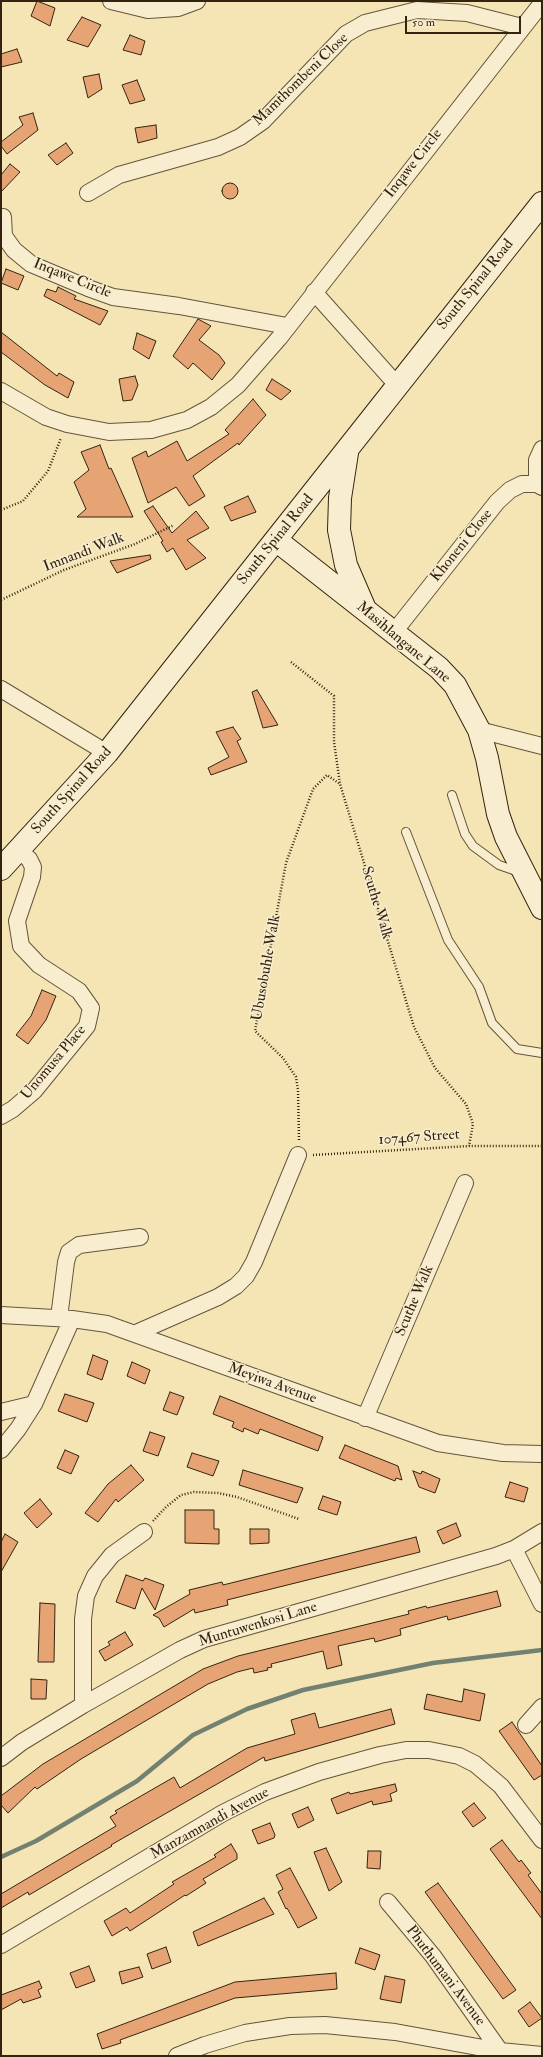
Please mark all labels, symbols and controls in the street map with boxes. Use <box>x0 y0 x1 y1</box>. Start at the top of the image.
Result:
scale bar <box>407 8 523 34</box>
text: 50 m <box>412 15 435 30</box>
street label: Mamthombeni Close <box>250 30 352 130</box>
street label: Inqawe Circle <box>381 126 447 202</box>
street label: South Spinal Road <box>434 236 518 334</box>
street label: Inqawe Circle <box>30 255 114 303</box>
street label: South Spinal Road <box>234 491 318 589</box>
street label: Khoneni Close <box>427 506 497 586</box>
street label: Imnandi Walk <box>41 529 127 577</box>
street label: Masihlangane Lane <box>352 598 454 688</box>
street label: South Spinal Road <box>28 744 116 838</box>
street label: Scuthe Walk <box>356 864 396 942</box>
street label: Ubusobuhle Walk <box>249 914 285 1022</box>
street label: Unomusa Place <box>18 1022 90 1104</box>
street label: 107467 Street <box>378 1126 460 1150</box>
street label: Scuthe Walk <box>392 1263 438 1339</box>
street label: Meyiwa Avenue <box>225 1360 319 1408</box>
street label: Muntuwenkosi Lane <box>197 1598 319 1652</box>
street label: Manzamnandi Avenue <box>148 1784 272 1864</box>
street label: Phuthumani Avenue <box>401 1922 489 2030</box>

